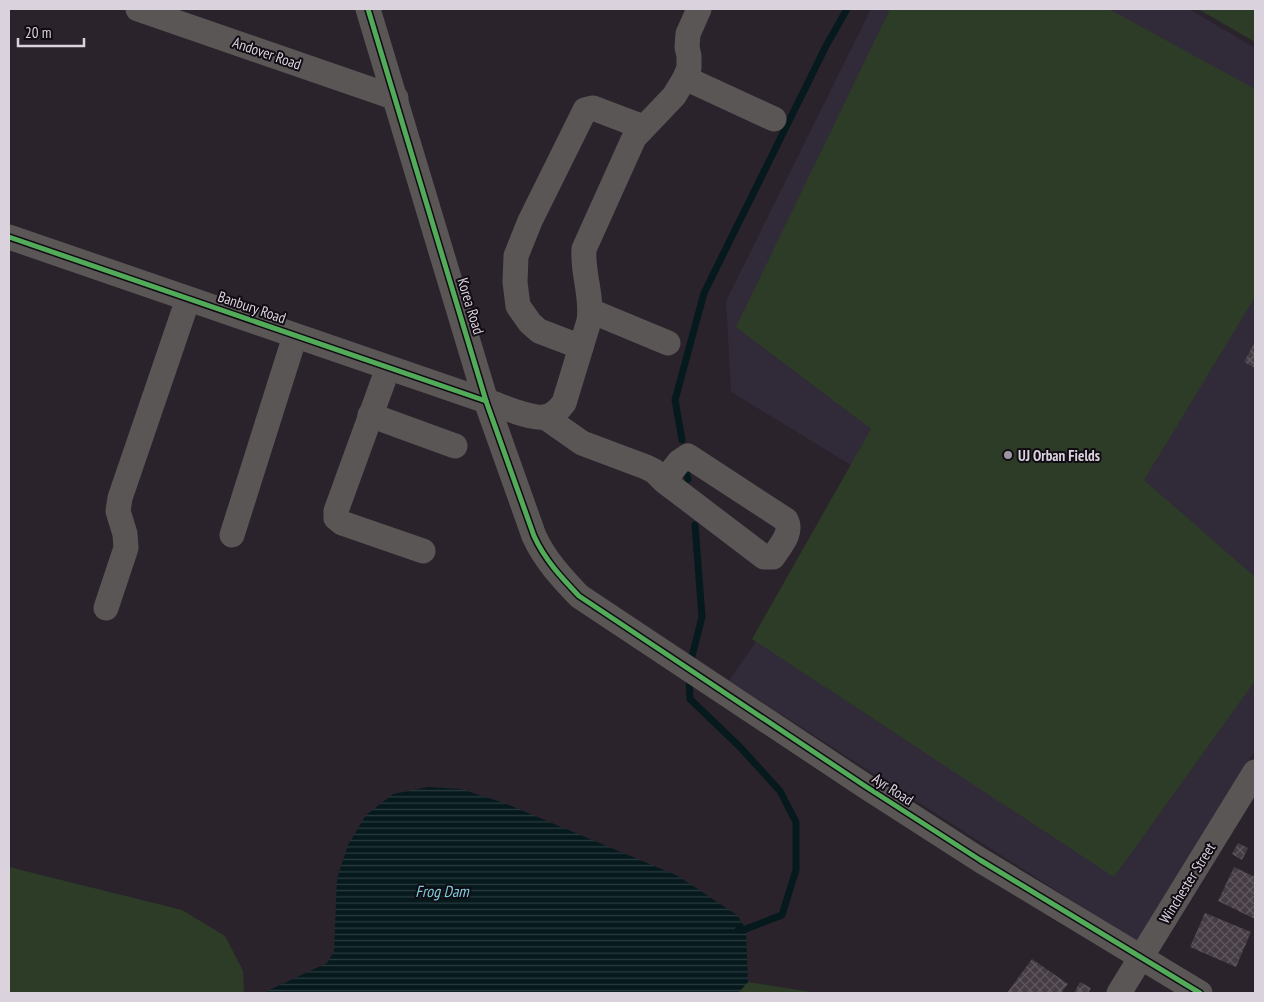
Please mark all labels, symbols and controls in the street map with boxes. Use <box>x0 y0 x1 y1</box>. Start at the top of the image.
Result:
scale bar <box>18 15 84 47</box>
text: 20 m <box>25 23 51 42</box>
street label: Andover Road <box>230 32 304 74</box>
street label: Korea Road <box>453 275 489 337</box>
street label: Banbury Road <box>215 286 289 328</box>
place label: UJ Orban Fields <box>1018 446 1100 465</box>
marker: UJ Orban Fields <box>1002 449 1014 461</box>
street label: Ayr Road <box>869 769 917 809</box>
street label: Winchester Street <box>1155 839 1219 927</box>
water label: Frog Dam <box>415 881 470 901</box>

